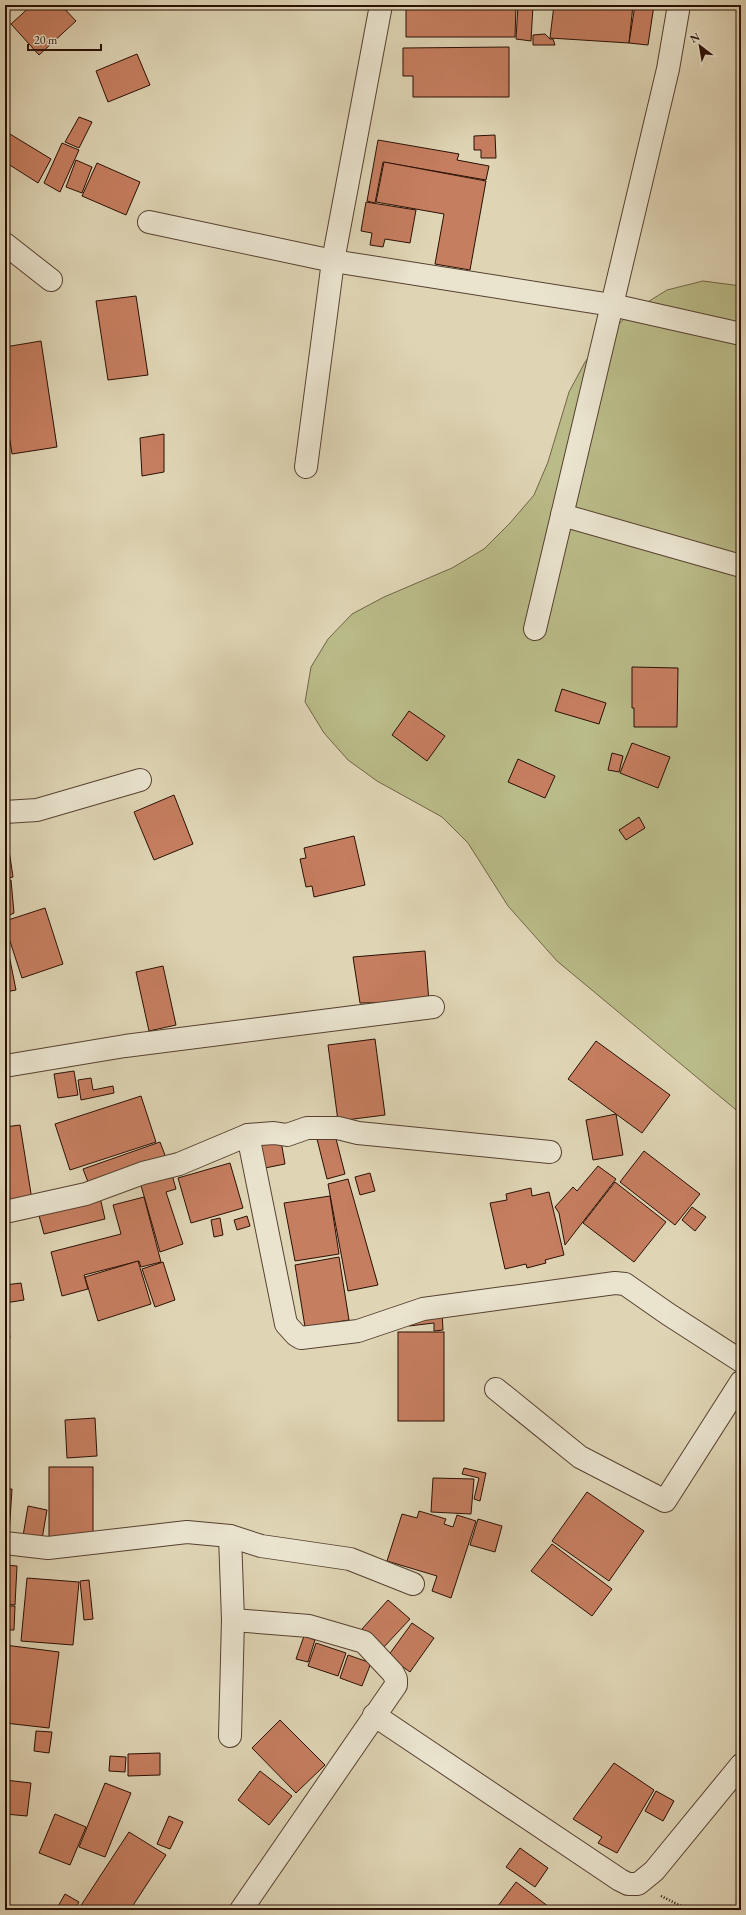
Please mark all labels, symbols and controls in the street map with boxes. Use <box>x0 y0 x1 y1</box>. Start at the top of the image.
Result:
scale bar <box>28 26 101 52</box>
north arrow <box>680 26 720 66</box>
text: N <box>687 29 702 46</box>
text: 20 m <box>34 32 58 48</box>

